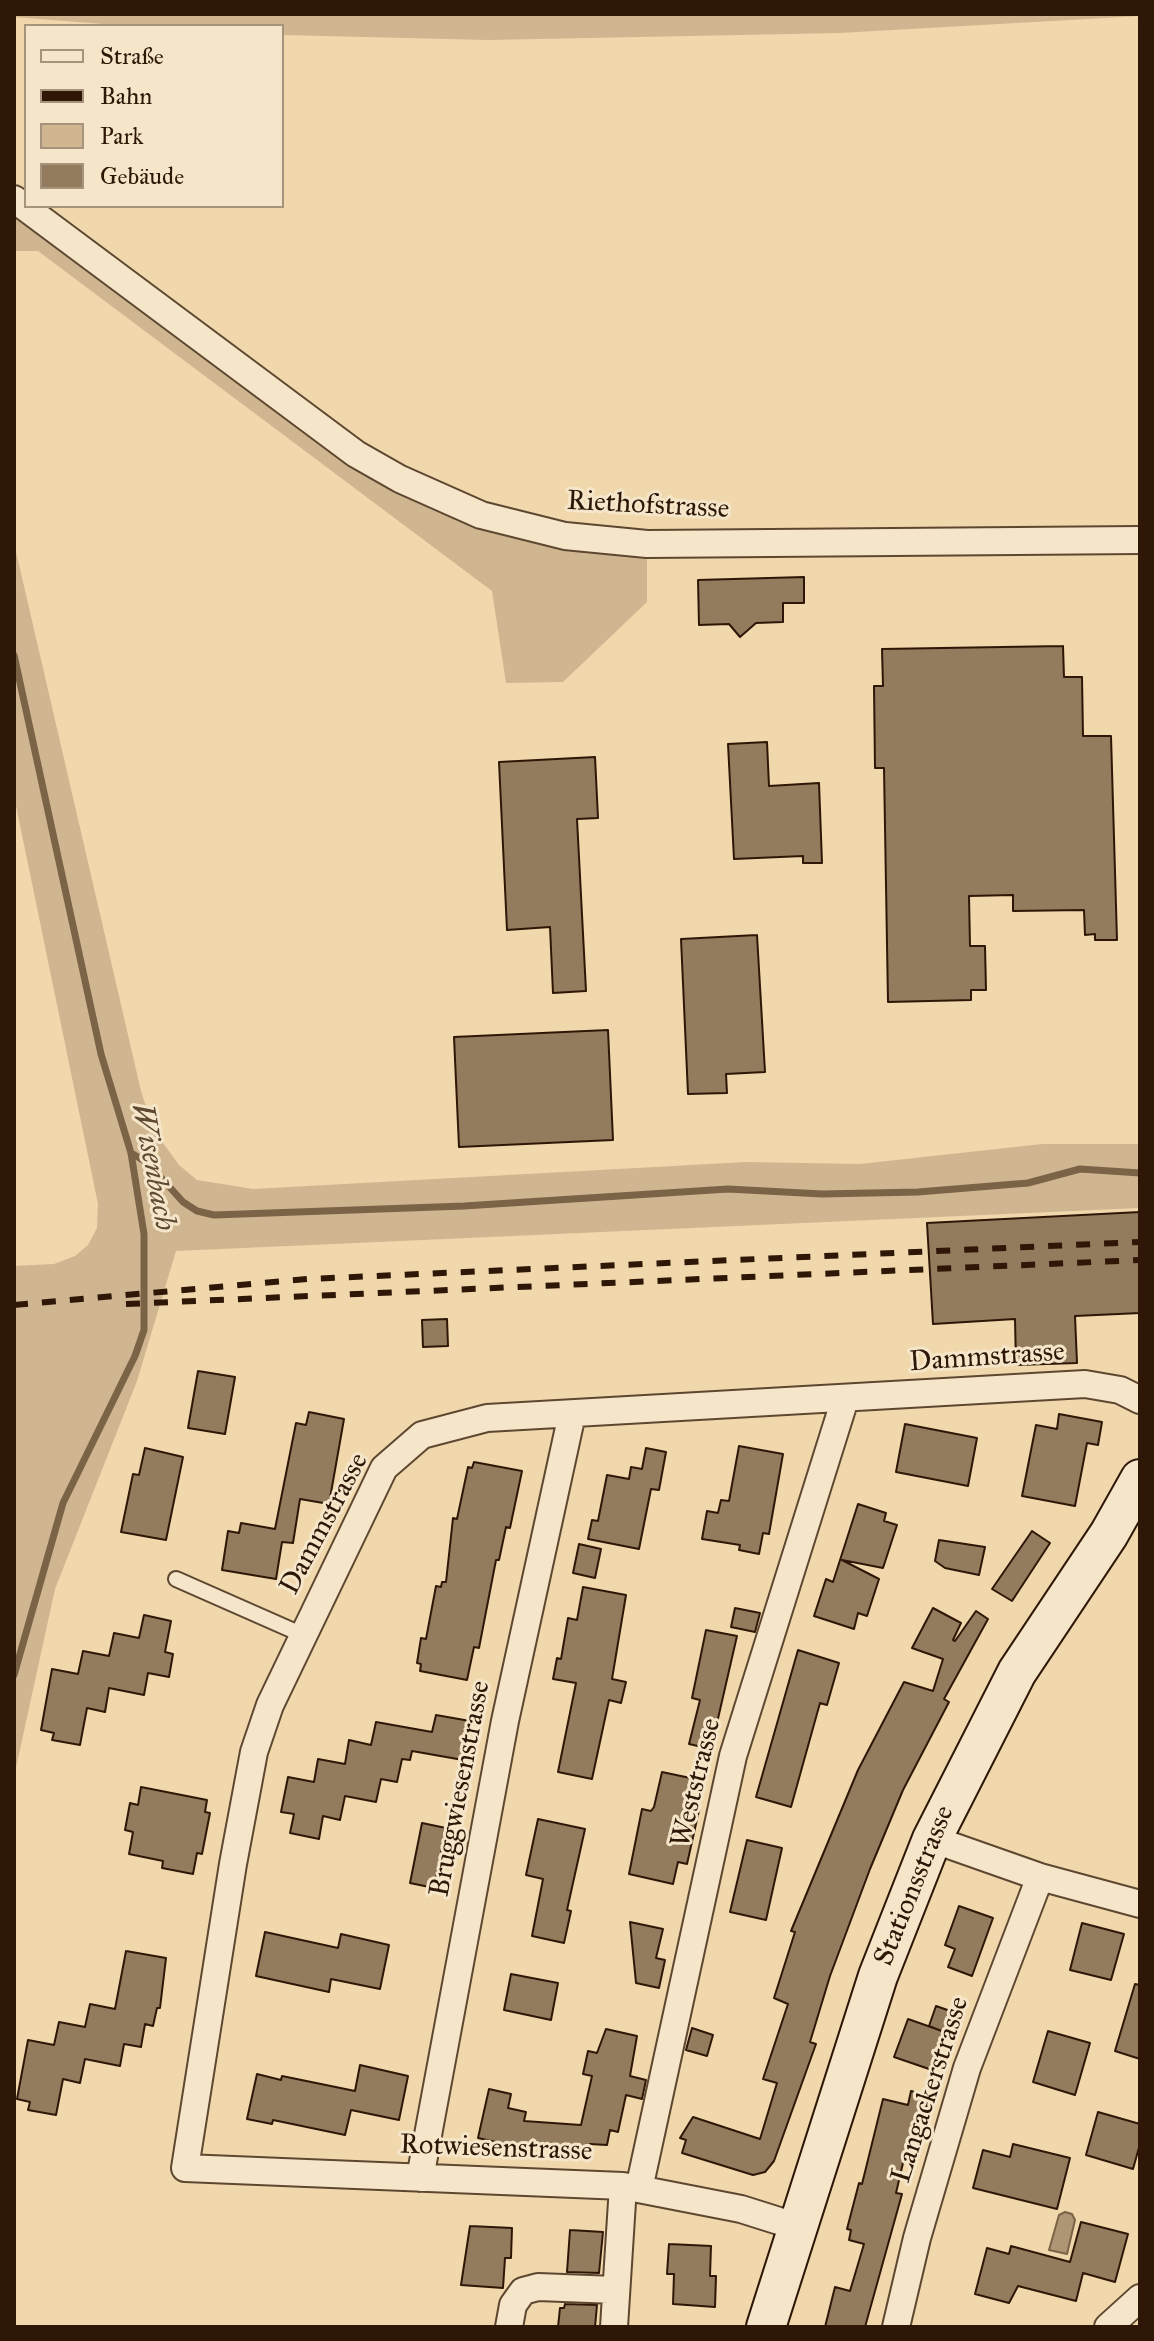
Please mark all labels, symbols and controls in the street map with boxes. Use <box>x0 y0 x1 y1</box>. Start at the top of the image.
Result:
legend <box>24 24 284 208</box>
text: Straße <box>100 41 164 71</box>
text: Bahn <box>100 81 152 111</box>
text: Park <box>100 121 143 151</box>
text: Gebäude <box>100 161 184 191</box>
street label: Riethofstrasse <box>566 485 730 527</box>
water label: Wisenbach <box>122 1100 182 1234</box>
street label: Dammstrasse <box>908 1336 1066 1380</box>
street label: Dammstrasse <box>274 1447 376 1601</box>
street label: Bruggwiesenstrasse <box>424 1678 498 1900</box>
street label: Weststrasse <box>665 1715 729 1851</box>
street label: Stationsstrasse <box>868 1801 962 1971</box>
street label: Langackerstrasse <box>885 1993 977 2187</box>
street label: Rotwiesenstrasse <box>399 2129 593 2169</box>

